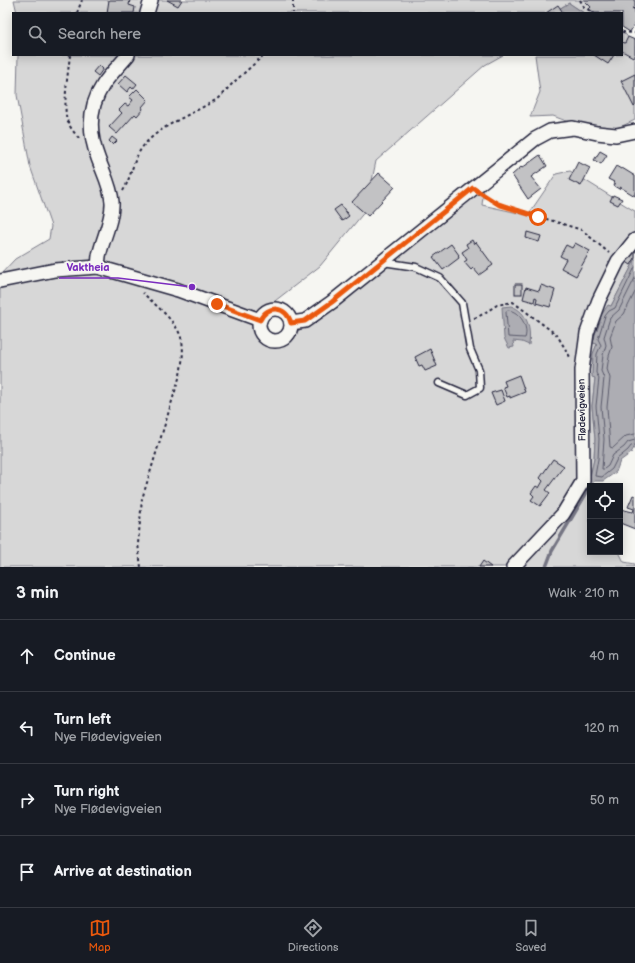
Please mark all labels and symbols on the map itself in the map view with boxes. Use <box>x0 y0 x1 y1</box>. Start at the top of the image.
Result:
route start <box>529 208 547 226</box>
callout: Vaktheia <box>59 255 118 278</box>
text: Vaktheia <box>66 261 110 274</box>
route end <box>208 295 226 313</box>
street label: Flødevigveien <box>575 378 589 442</box>

